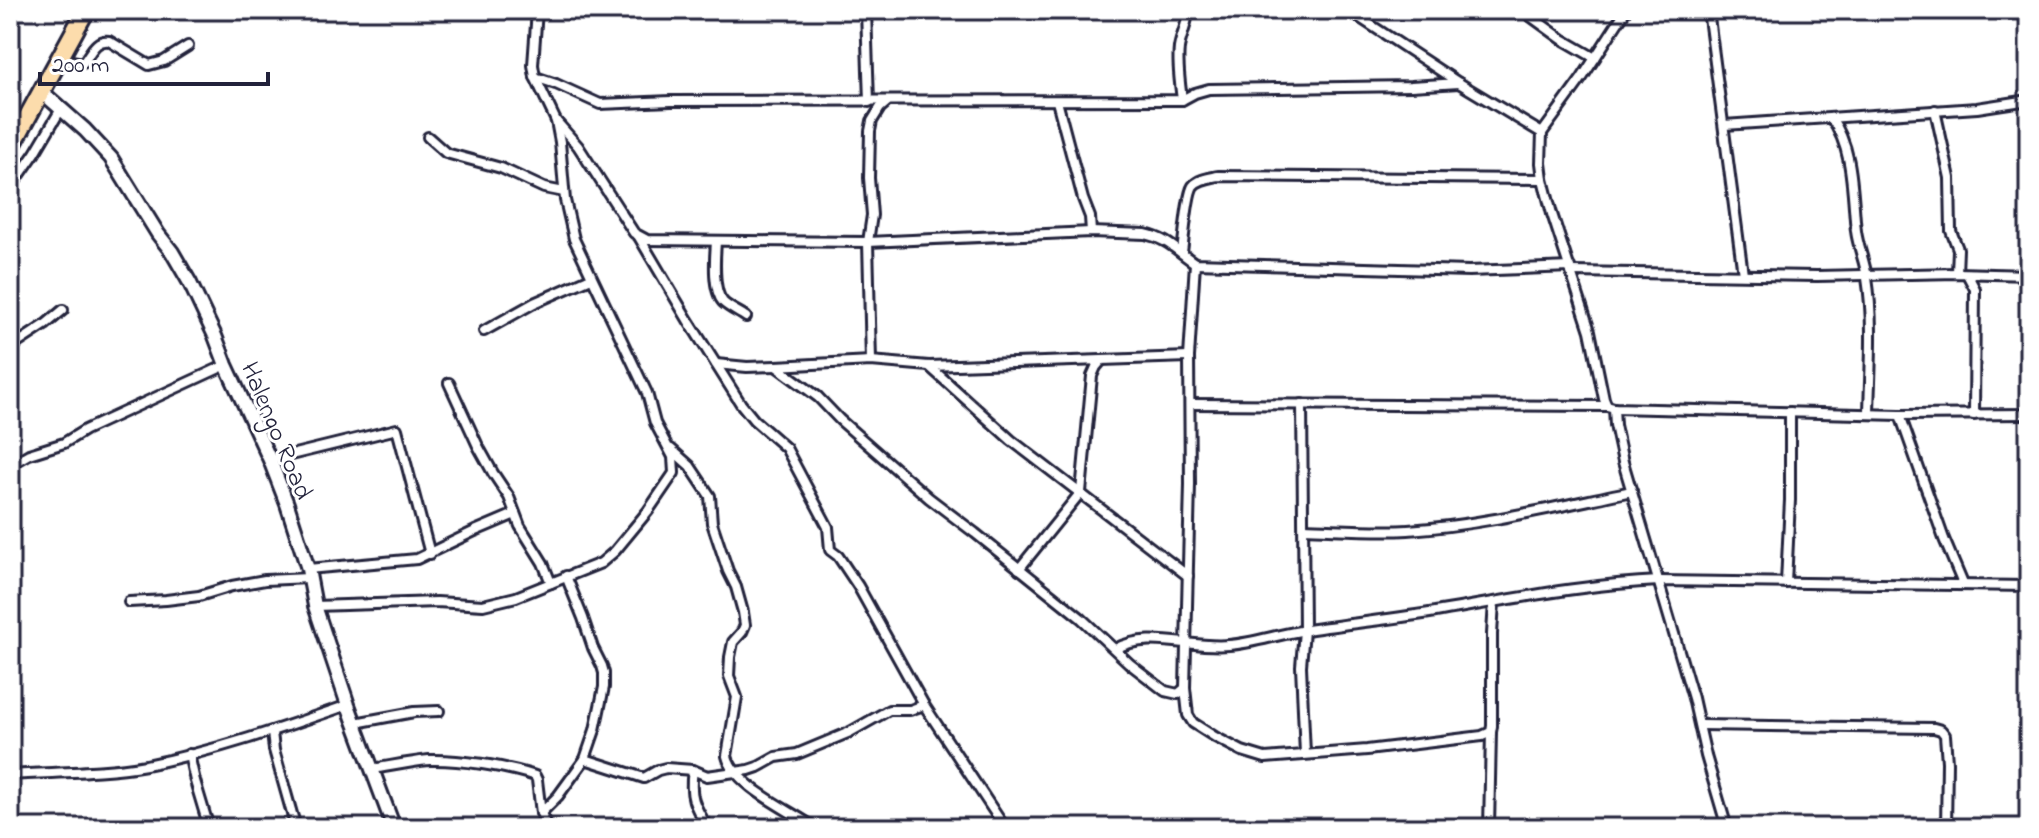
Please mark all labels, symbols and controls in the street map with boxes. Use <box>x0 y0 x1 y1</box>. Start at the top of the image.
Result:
scale bar <box>40 36 268 86</box>
text: 200 m <box>52 49 109 84</box>
street label: Halengo Road <box>229 356 321 506</box>

